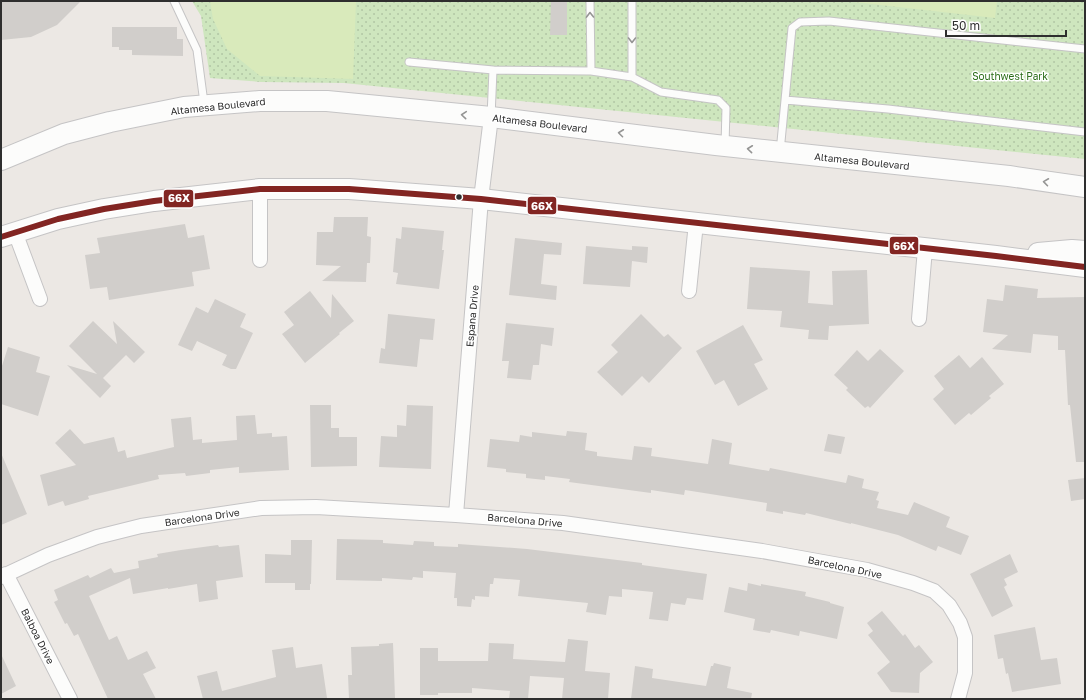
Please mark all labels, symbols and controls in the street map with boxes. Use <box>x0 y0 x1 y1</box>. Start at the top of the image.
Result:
one-way arrow <box>586 12 594 18</box>
scale bar <box>946 12 1066 38</box>
text: 50 m <box>952 18 980 33</box>
one-way arrow <box>628 37 636 43</box>
park label: Southwest Park <box>972 70 1048 82</box>
street label: Altamesa Boulevard <box>170 95 266 117</box>
one-way arrow <box>461 110 467 119</box>
street label: Altamesa Boulevard <box>492 111 588 135</box>
one-way arrow <box>618 129 624 138</box>
one-way arrow <box>747 144 753 153</box>
street label: Altamesa Boulevard <box>814 150 910 172</box>
one-way arrow <box>1043 178 1049 187</box>
line badge: 66X <box>163 189 194 208</box>
text: 66X <box>168 191 190 204</box>
unlabelled marker <box>454 192 464 202</box>
line badge: 66X <box>527 196 557 215</box>
text: 66X <box>531 199 553 212</box>
line badge: 66X <box>889 236 919 255</box>
text: 66X <box>893 239 915 252</box>
street label: Espana Drive <box>463 284 481 348</box>
street label: Barcelona Drive <box>164 506 240 528</box>
street label: Barcelona Drive <box>487 511 563 529</box>
street label: Barcelona Drive <box>807 553 883 581</box>
street label: Balboa Drive <box>19 606 57 666</box>

